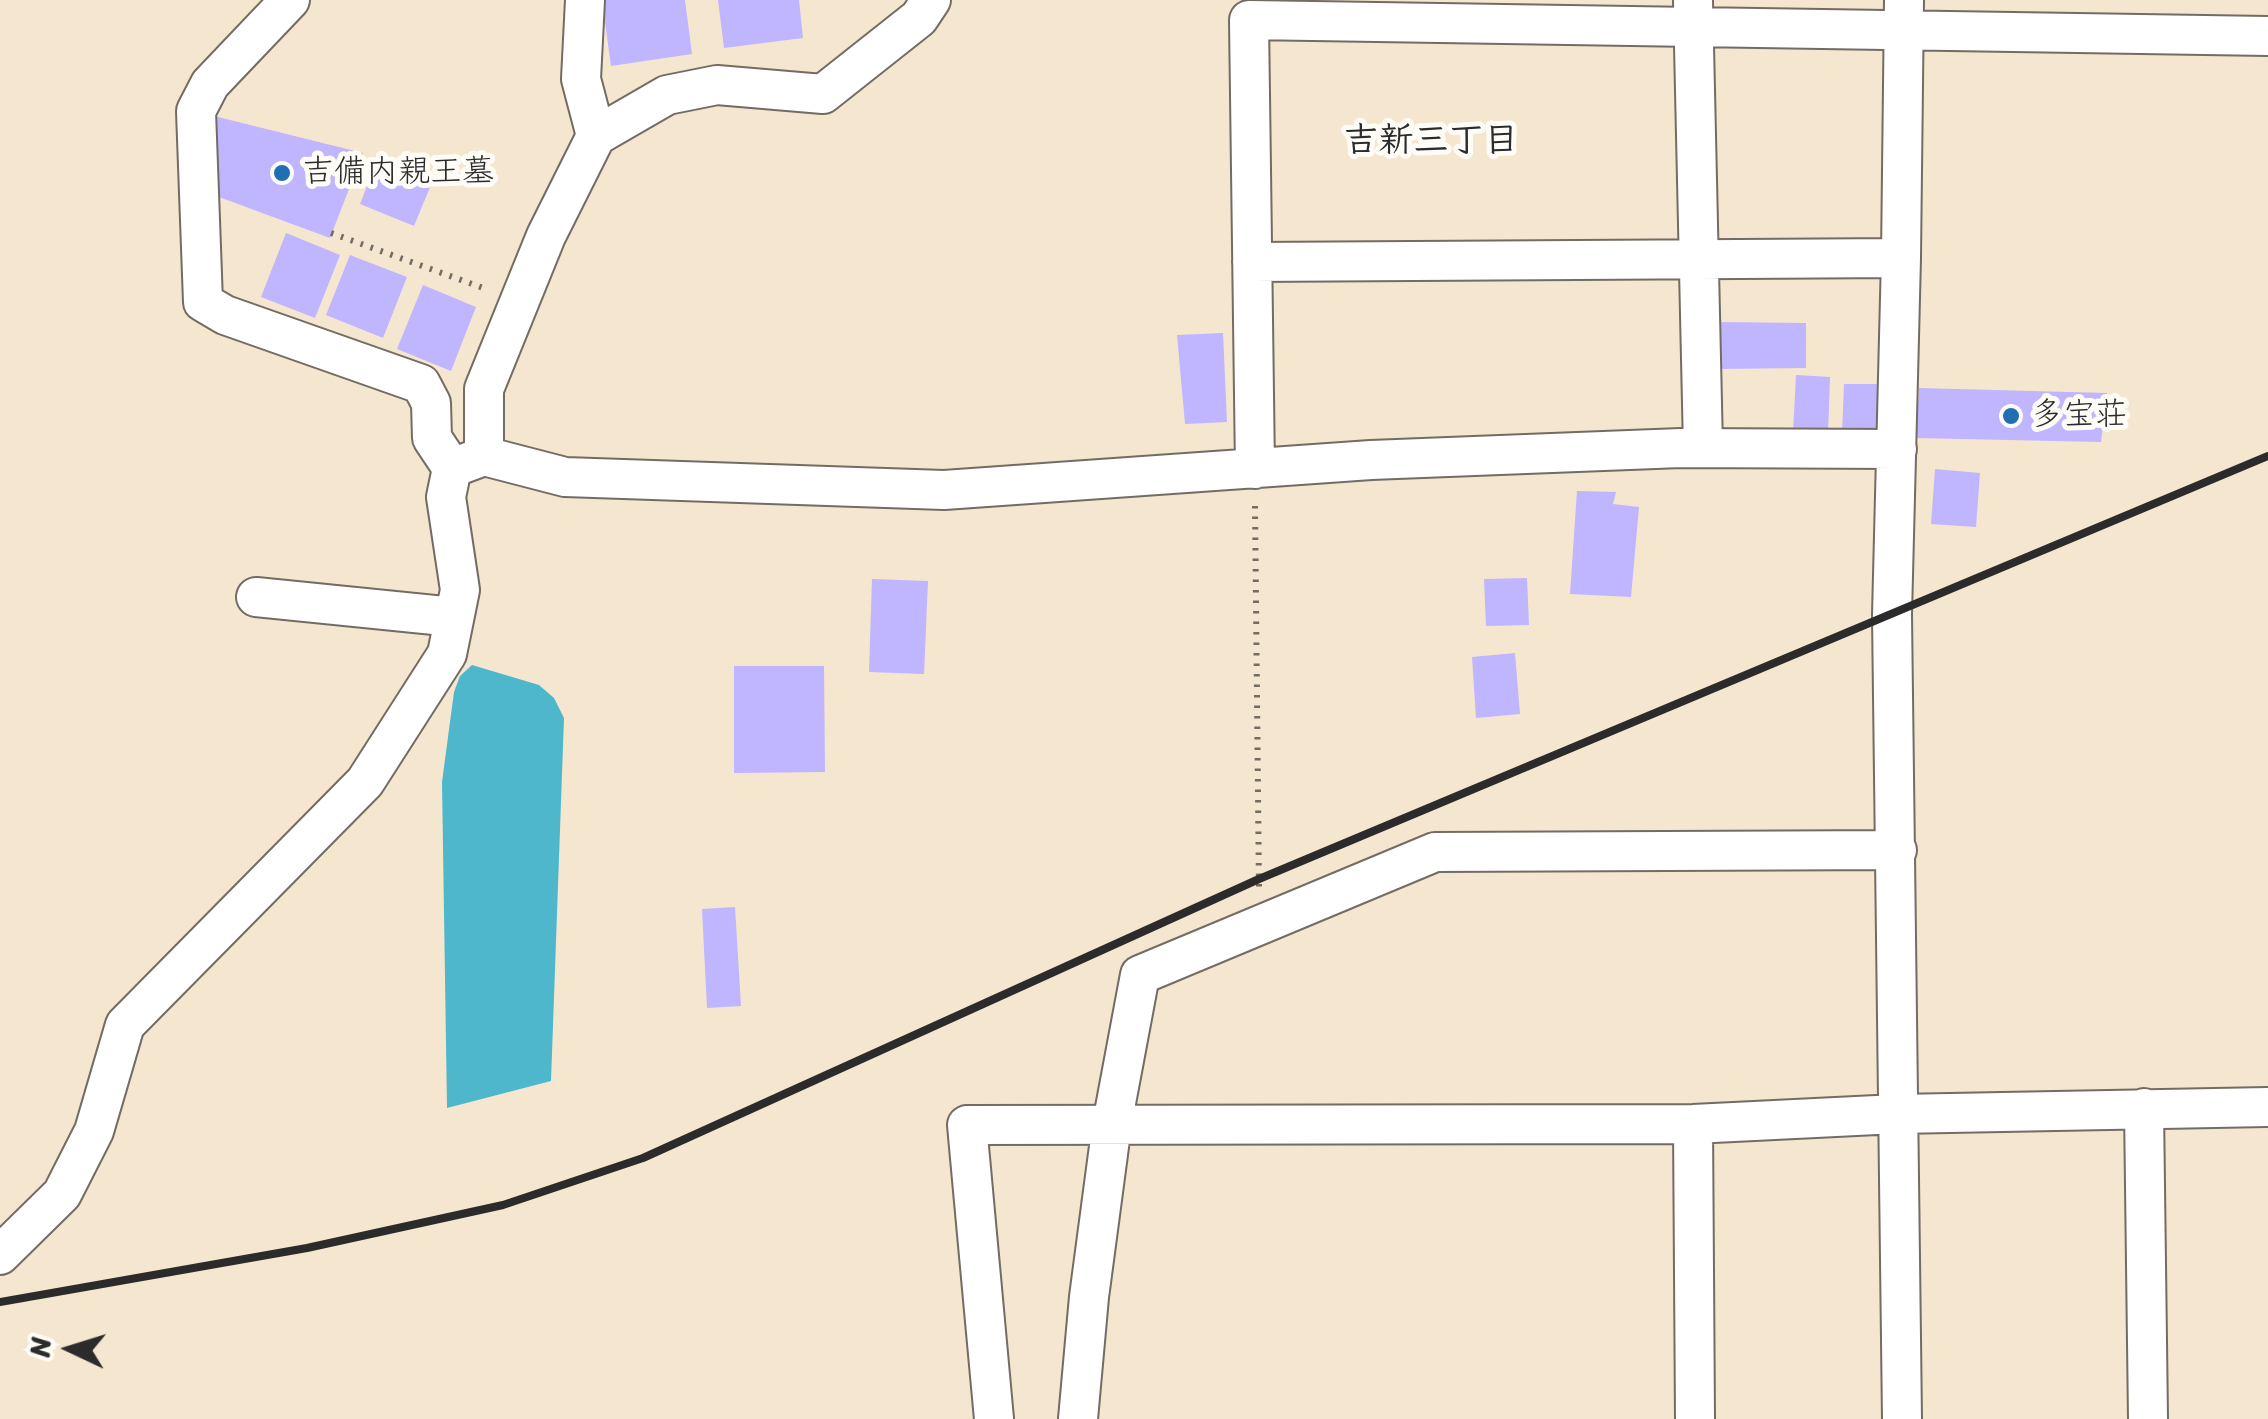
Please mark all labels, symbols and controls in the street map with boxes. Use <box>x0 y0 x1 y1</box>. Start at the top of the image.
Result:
district label: 吉新三丁目 <box>1344 121 1518 163</box>
place label: 吉備内親王墓 <box>302 154 494 192</box>
marker: 吉備内親王墓 <box>271 162 293 184</box>
place label: 多宝荘 <box>2031 397 2127 435</box>
marker: 多宝荘 <box>2000 405 2022 427</box>
north arrow <box>20 1299 120 1399</box>
text: N <box>14 1335 65 1358</box>

